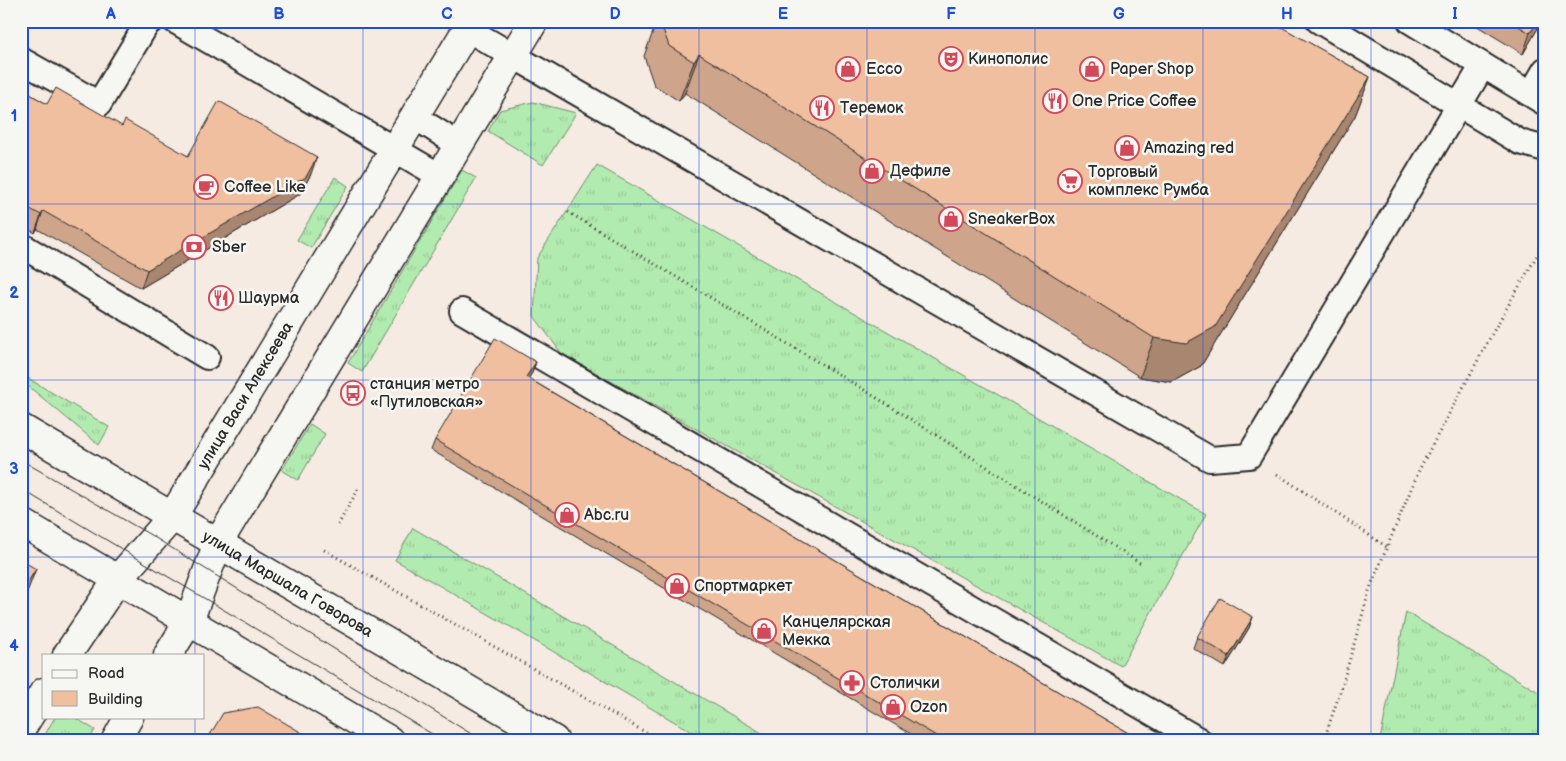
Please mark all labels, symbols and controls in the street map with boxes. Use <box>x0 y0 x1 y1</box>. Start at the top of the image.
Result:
text: A <box>105 5 116 24</box>
text: B <box>273 5 285 24</box>
text: C <box>441 5 453 24</box>
text: D <box>609 5 621 24</box>
text: E <box>778 5 788 24</box>
text: F <box>946 5 956 24</box>
text: G <box>1113 5 1125 24</box>
text: H <box>1281 5 1293 24</box>
text: I <box>1452 5 1458 24</box>
theatre icon: Кинополис <box>938 46 964 72</box>
place label: Кинополис <box>968 50 1048 69</box>
shop icon: Ecco <box>835 56 861 82</box>
shop icon: Paper Shop <box>1079 56 1105 82</box>
place label: Ecco <box>866 60 903 79</box>
place label: Paper Shop <box>1110 60 1194 79</box>
restaurant icon: One Price Coffee <box>1042 88 1068 114</box>
place label: One Price Coffee <box>1072 92 1197 111</box>
restaurant icon: Теремок <box>809 95 835 121</box>
place label: Теремок <box>840 99 904 118</box>
text: 1 <box>11 107 17 126</box>
shop icon: Amazing red <box>1114 135 1140 161</box>
place label: Amazing red <box>1144 139 1234 158</box>
shop icon: Дефиле <box>859 158 885 184</box>
place label: Дефиле <box>890 162 951 181</box>
place label: Торговый комплекс Румба <box>1088 163 1210 200</box>
supermarket icon: Торговый комплекс Румба <box>1057 168 1083 194</box>
cafe icon: Coffee Like <box>193 174 219 200</box>
place label: Coffee Like <box>224 178 306 197</box>
shop icon: SneakerBox <box>938 206 964 232</box>
place label: SneakerBox <box>968 210 1056 229</box>
bank icon: Sber <box>181 234 207 260</box>
place label: Sber <box>212 238 246 257</box>
text: 2 <box>9 284 19 303</box>
restaurant icon: Шаурма <box>208 285 234 311</box>
place label: Шаурма <box>238 289 300 308</box>
street label: улица Васи Алексеева <box>194 318 298 473</box>
place label: станция метро «Путиловская» <box>370 375 483 412</box>
bus stop icon: станция метро «Путиловская» <box>340 380 366 406</box>
text: 3 <box>9 460 19 479</box>
shop icon: Abc.ru <box>554 502 580 528</box>
place label: Abc.ru <box>584 506 629 525</box>
street label: улица Маршала Говорова <box>199 527 377 642</box>
shop icon: Спортмаркет <box>664 573 690 599</box>
place label: Спортмаркет <box>694 577 793 596</box>
place label: Канцелярская Мекка <box>782 613 891 650</box>
shop icon: Канцелярская Мекка <box>751 618 777 644</box>
text: 4 <box>9 637 19 656</box>
legend <box>42 654 205 718</box>
text: Road <box>88 664 124 683</box>
pharmacy icon: Столички <box>839 670 865 696</box>
place label: Столички <box>870 674 940 693</box>
text: Building <box>88 690 143 709</box>
shop icon: Ozon <box>880 694 906 720</box>
place label: Ozon <box>910 698 948 717</box>

